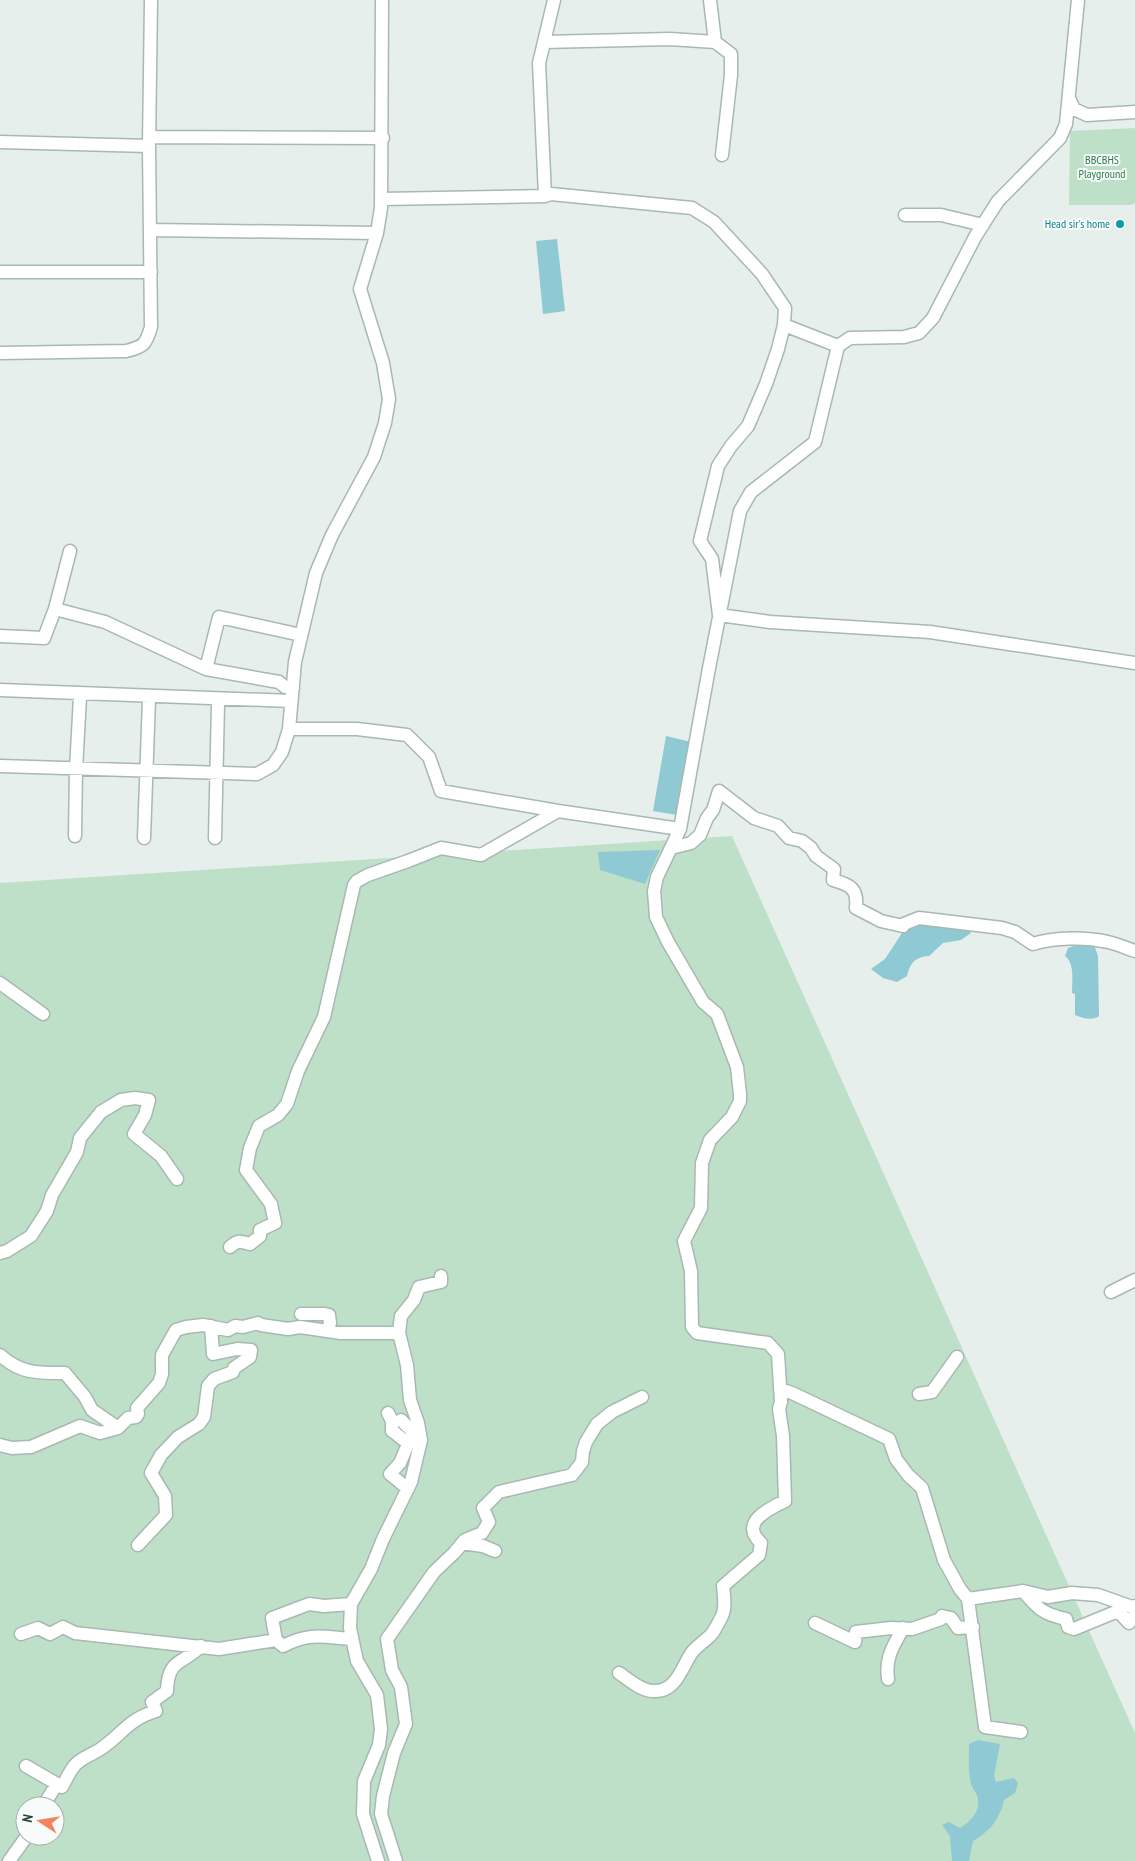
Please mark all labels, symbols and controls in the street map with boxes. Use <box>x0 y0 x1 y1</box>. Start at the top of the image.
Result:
park label: BBCBHS Playground <box>1079 152 1125 181</box>
place label: Head sir's home <box>1045 216 1110 231</box>
marker: Head sir's home <box>1114 218 1126 230</box>
north arrow <box>15 1796 65 1846</box>
text: N <box>18 1813 37 1824</box>

